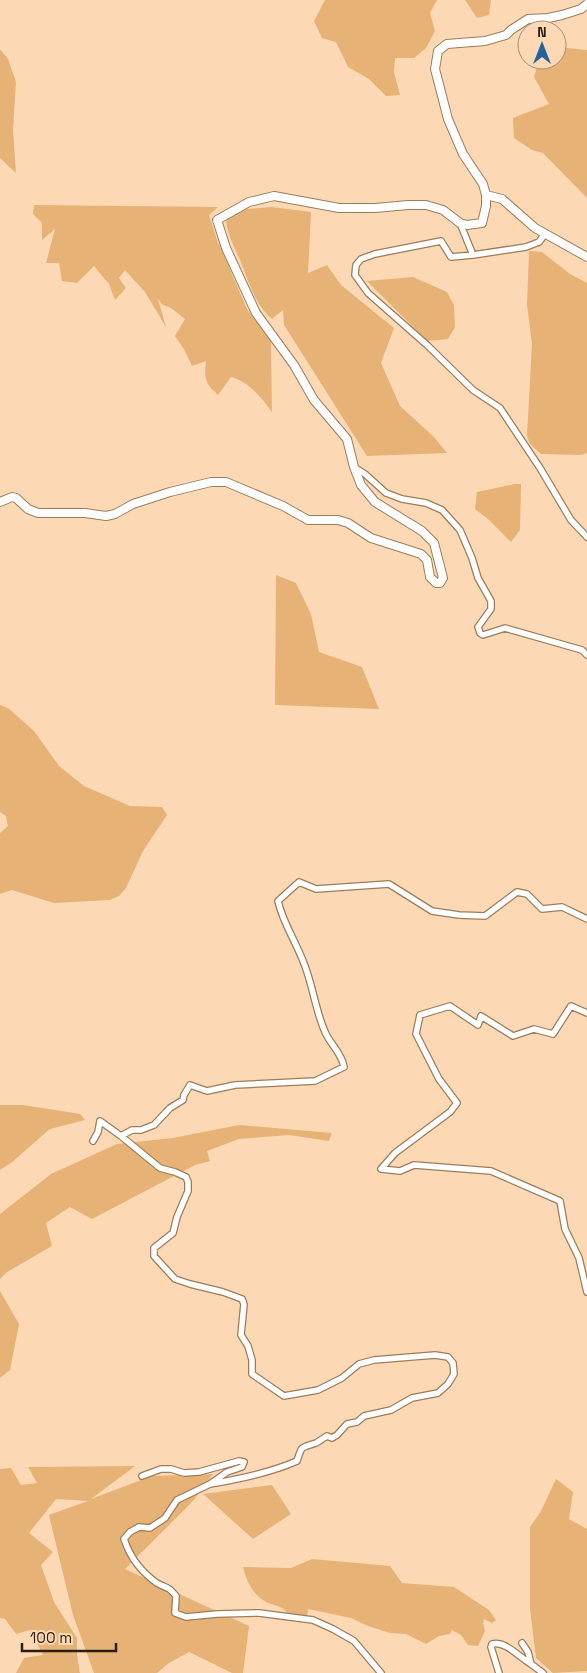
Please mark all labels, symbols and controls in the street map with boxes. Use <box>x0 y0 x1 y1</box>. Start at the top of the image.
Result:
north arrow <box>517 20 567 70</box>
text: N <box>537 23 547 41</box>
scale bar <box>22 1620 116 1652</box>
text: 100 m <box>30 1628 72 1647</box>

